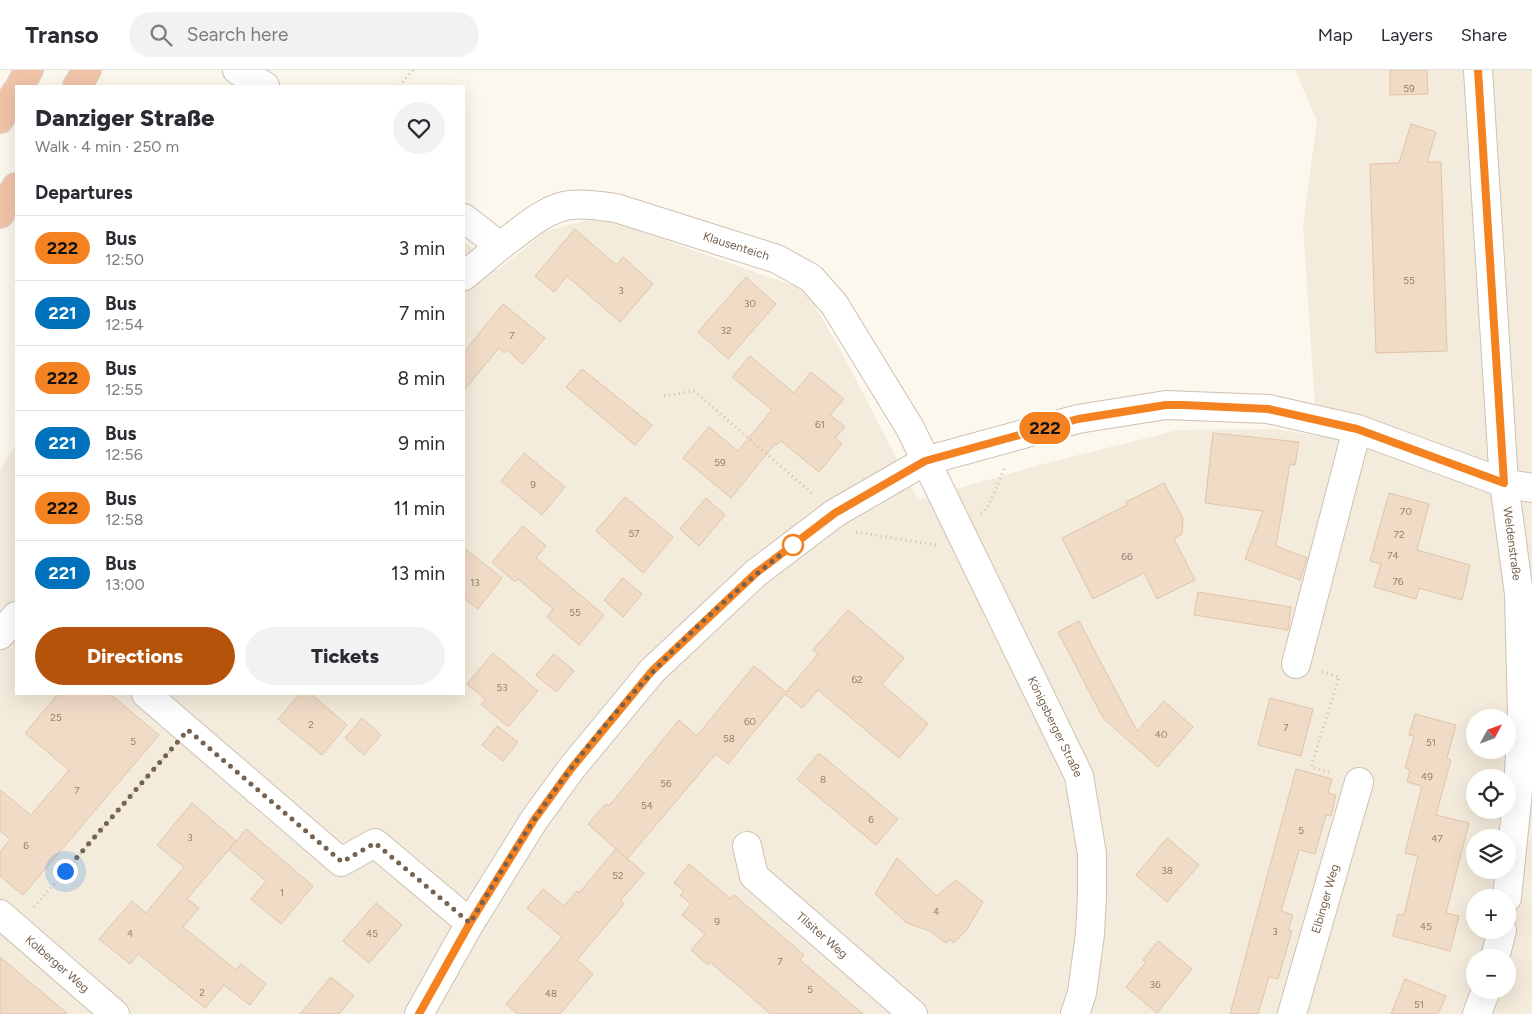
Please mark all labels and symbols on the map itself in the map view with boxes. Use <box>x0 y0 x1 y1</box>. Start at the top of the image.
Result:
house number: 59 <box>1403 82 1415 95</box>
street label: Klausenteich <box>701 229 771 263</box>
house number: 55 <box>1403 274 1415 287</box>
house number: 3 <box>618 284 624 297</box>
house number: 30 <box>744 297 756 310</box>
house number: 32 <box>720 324 732 337</box>
house number: 7 <box>509 329 515 342</box>
line badge: 222 <box>1016 412 1074 444</box>
house number: 61 <box>815 418 825 431</box>
house number: 59 <box>714 456 726 469</box>
house number: 9 <box>530 478 536 491</box>
house number: 70 <box>1400 505 1412 518</box>
street label: Weldenstraße <box>1500 506 1524 582</box>
house number: 57 <box>628 527 640 540</box>
house number: 72 <box>1394 528 1404 541</box>
unlabelled marker <box>782 534 804 556</box>
house number: 74 <box>1387 549 1399 562</box>
house number: 66 <box>1121 550 1133 563</box>
house number: 76 <box>1392 575 1404 588</box>
house number: 13 <box>470 576 480 589</box>
house number: 55 <box>569 606 581 619</box>
house number: 62 <box>851 673 863 686</box>
street label: Königsberger Straße <box>1025 674 1086 780</box>
house number: 53 <box>496 681 508 694</box>
north arrow <box>1466 709 1516 759</box>
house number: 25 <box>50 711 62 724</box>
house number: 60 <box>744 715 756 728</box>
house number: 2 <box>308 718 314 731</box>
house number: 7 <box>1283 721 1289 734</box>
house number: 40 <box>1155 728 1167 741</box>
house number: 58 <box>723 732 735 745</box>
house number: 5 <box>130 735 136 748</box>
house number: 51 <box>1426 736 1436 749</box>
house number: 49 <box>1421 770 1433 783</box>
house number: 8 <box>820 773 826 786</box>
house number: 56 <box>660 777 672 790</box>
house number: 7 <box>74 784 80 797</box>
house number: 54 <box>641 799 653 812</box>
house number: 6 <box>868 813 874 826</box>
house number: 5 <box>1298 824 1304 837</box>
house number: 3 <box>187 831 193 844</box>
house number: 47 <box>1431 832 1443 845</box>
house number: 6 <box>23 839 29 852</box>
your location <box>53 859 78 884</box>
street label: Elbinger Weg <box>1309 862 1342 935</box>
house number: 38 <box>1161 864 1173 877</box>
house number: 52 <box>612 869 624 882</box>
house number: 1 <box>280 886 284 899</box>
house number: 4 <box>933 905 939 918</box>
street label: Tilsiter Weg <box>794 909 851 961</box>
house number: 9 <box>714 915 720 928</box>
house number: 45 <box>1420 920 1432 933</box>
house number: 3 <box>1272 925 1278 938</box>
house number: 4 <box>127 927 133 940</box>
house number: 45 <box>366 927 378 940</box>
street label: Kolberger Weg <box>23 932 92 995</box>
house number: 7 <box>777 955 783 968</box>
house number: 36 <box>1149 978 1161 991</box>
house number: 5 <box>807 983 813 996</box>
house number: 2 <box>199 986 205 999</box>
house number: 48 <box>545 987 557 1000</box>
house number: 51 <box>1414 998 1424 1011</box>

